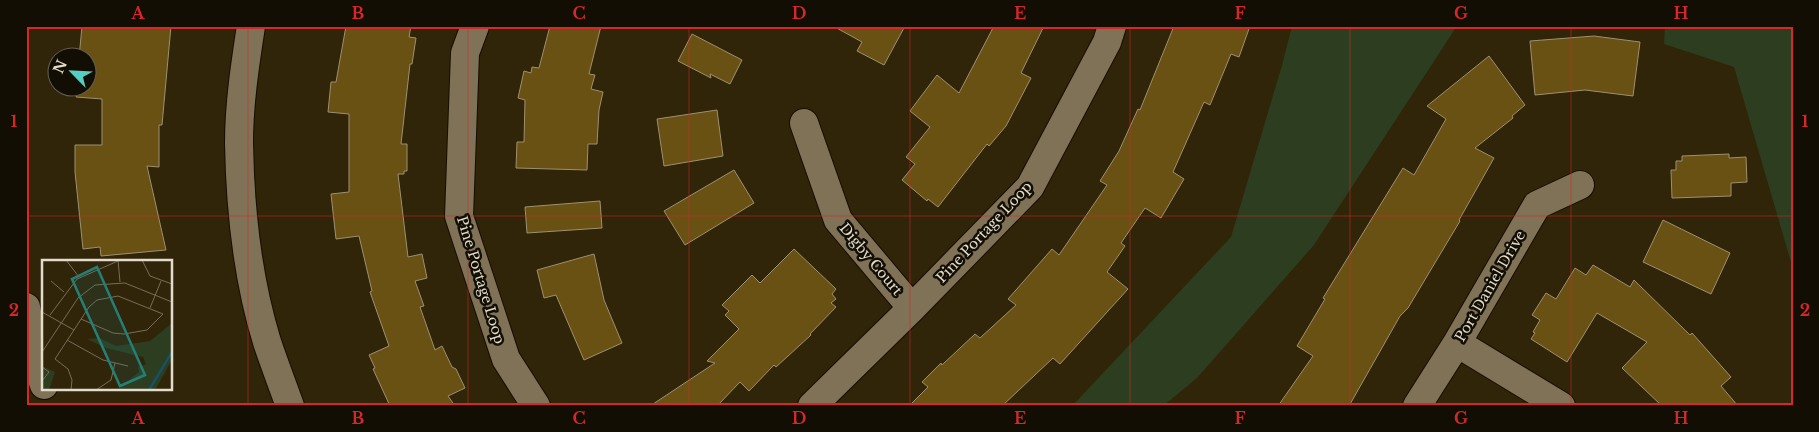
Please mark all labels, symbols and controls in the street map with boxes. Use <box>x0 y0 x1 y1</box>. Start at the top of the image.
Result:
text: A <box>131 3 146 23</box>
text: B <box>352 3 365 23</box>
text: C <box>572 3 586 23</box>
text: D <box>792 3 806 23</box>
text: E <box>1014 3 1026 23</box>
text: F <box>1234 3 1246 23</box>
text: G <box>1454 3 1468 23</box>
text: H <box>1673 3 1689 23</box>
north arrow <box>48 48 98 98</box>
text: N <box>49 57 71 76</box>
text: 1 <box>11 111 18 131</box>
text: 1 <box>1802 111 1809 131</box>
street label: Pine Portage Loop <box>932 177 1036 287</box>
street label: Pine Portage Loop <box>453 214 509 346</box>
street label: Digby Court <box>836 219 907 299</box>
street label: Port Daniel Drive <box>1451 227 1529 345</box>
inset map <box>42 260 172 390</box>
text: 2 <box>9 300 19 320</box>
text: 2 <box>1800 300 1810 320</box>
text: A <box>131 408 146 428</box>
text: B <box>352 408 365 428</box>
text: C <box>572 408 586 428</box>
text: D <box>792 408 806 428</box>
text: E <box>1014 408 1026 428</box>
text: F <box>1234 408 1246 428</box>
text: G <box>1454 408 1468 428</box>
text: H <box>1673 408 1689 428</box>

